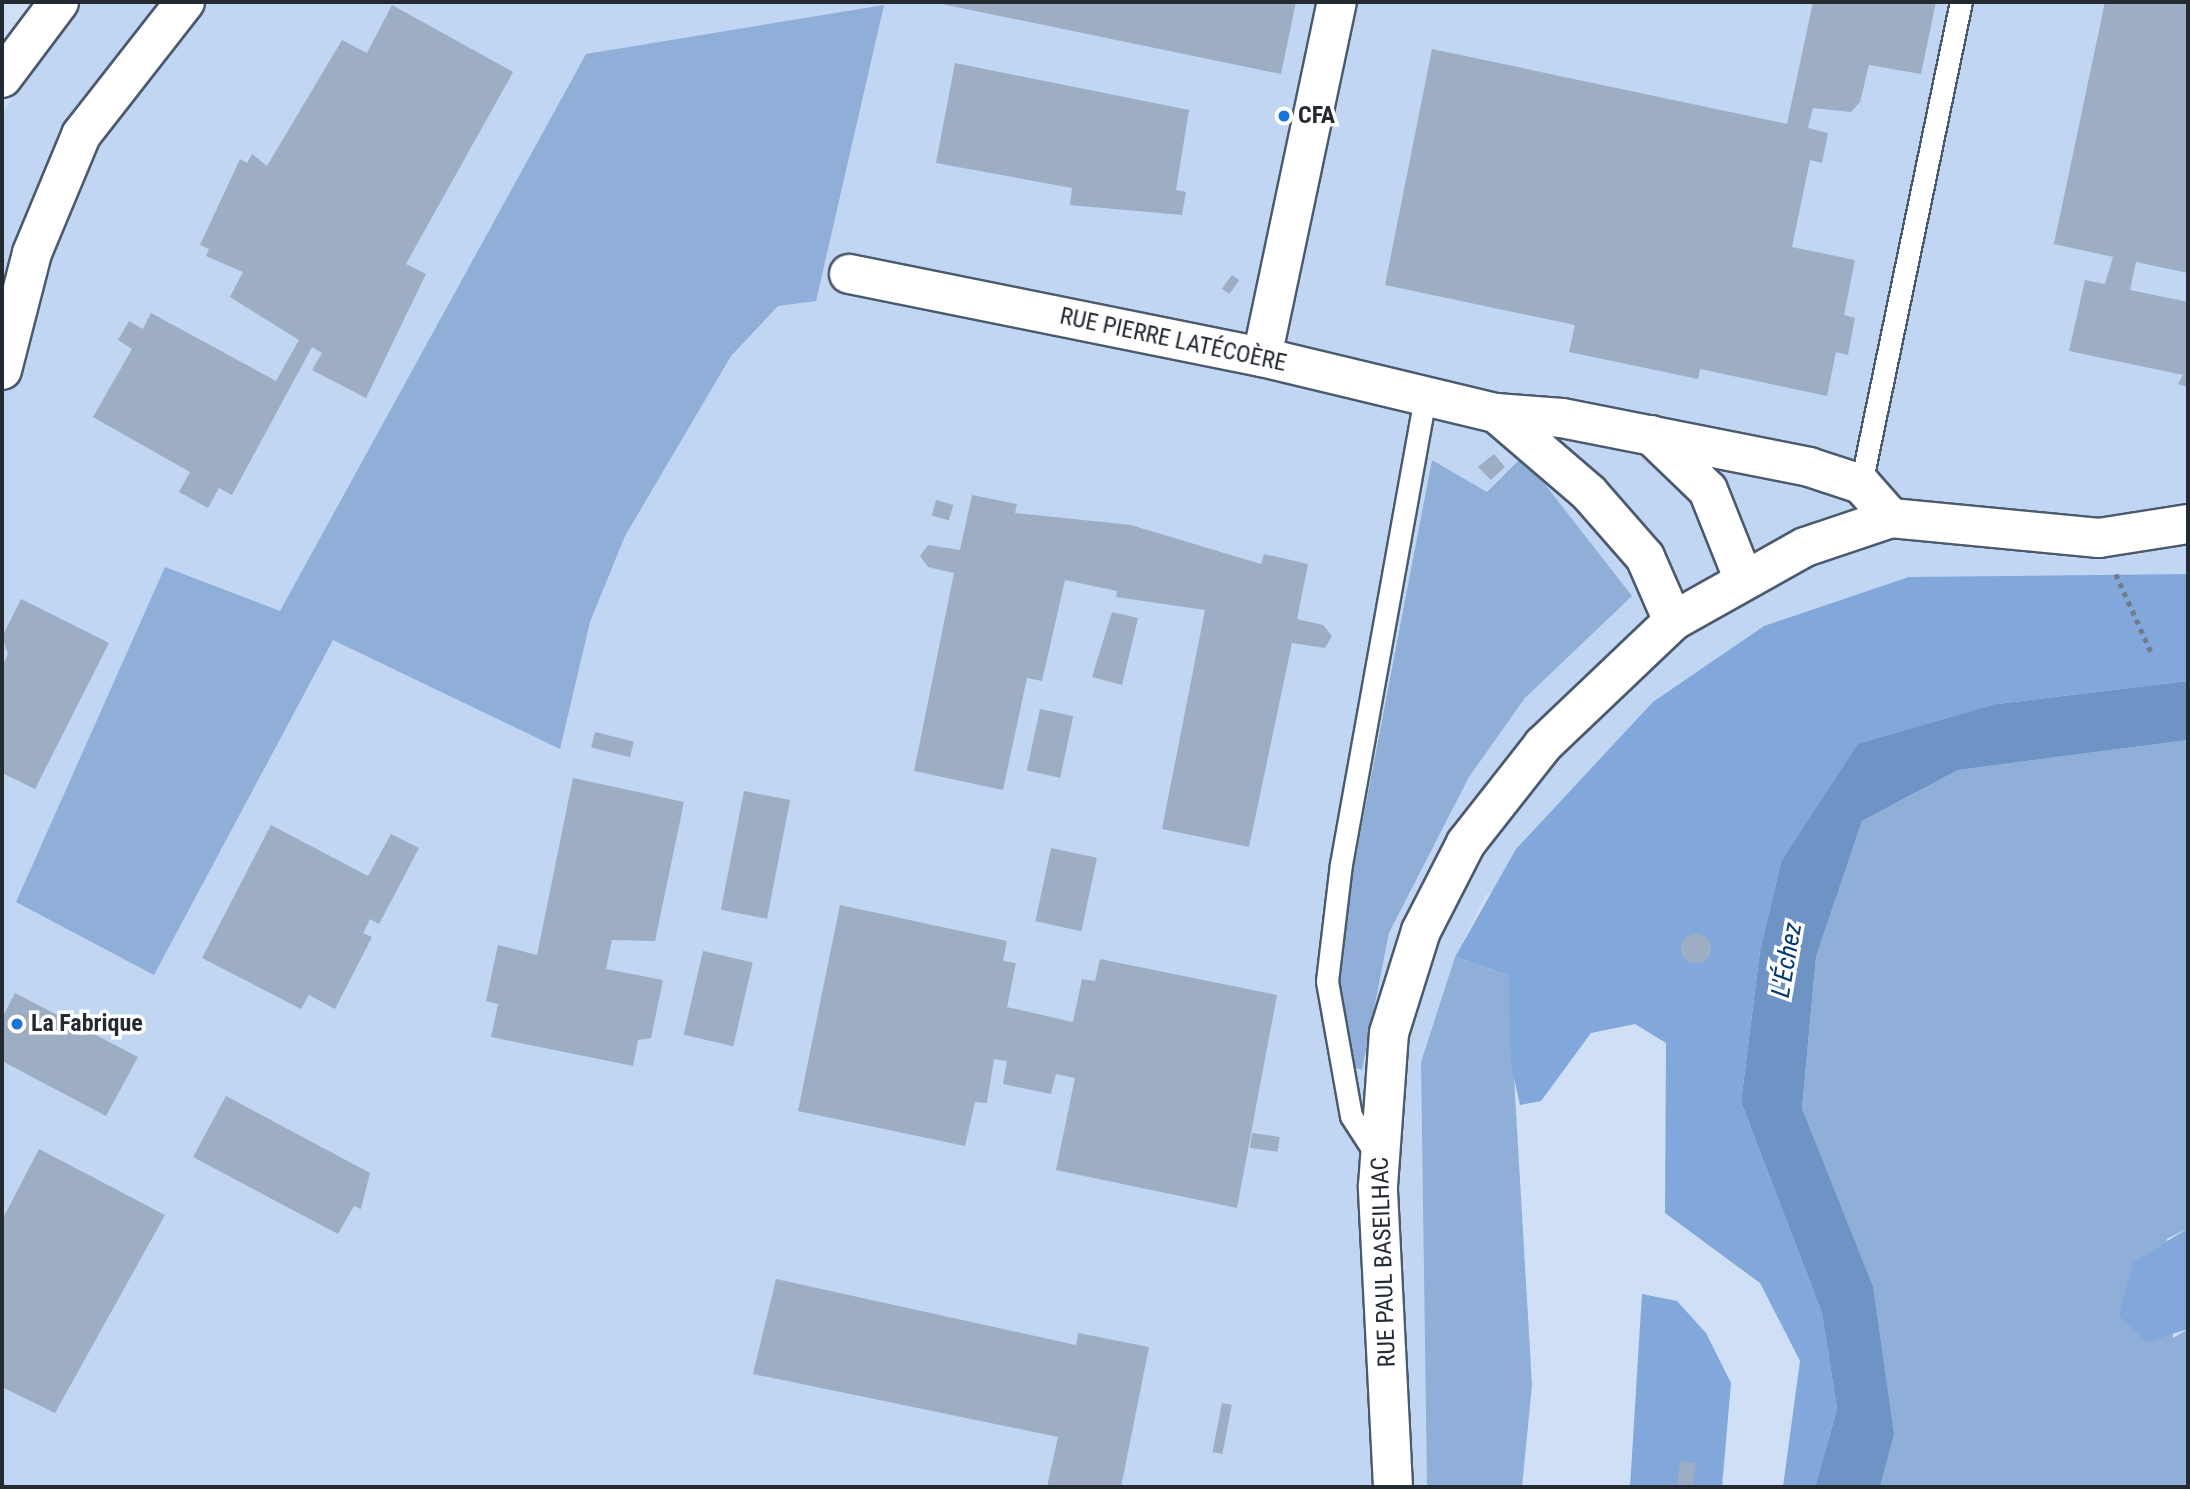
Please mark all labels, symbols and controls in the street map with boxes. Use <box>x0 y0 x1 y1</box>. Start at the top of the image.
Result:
place label: CFA <box>1298 102 1335 130</box>
marker: CFA <box>1276 108 1292 124</box>
street label: RUE PIERRE LATÉCOÈRE <box>1057 302 1289 378</box>
water label: L'Échez <box>1765 920 1809 1000</box>
place label: La Fabrique <box>31 1010 143 1038</box>
marker: La Fabrique <box>9 1016 25 1032</box>
street label: RUE PAUL BASEILHAC <box>1366 1156 1402 1368</box>

